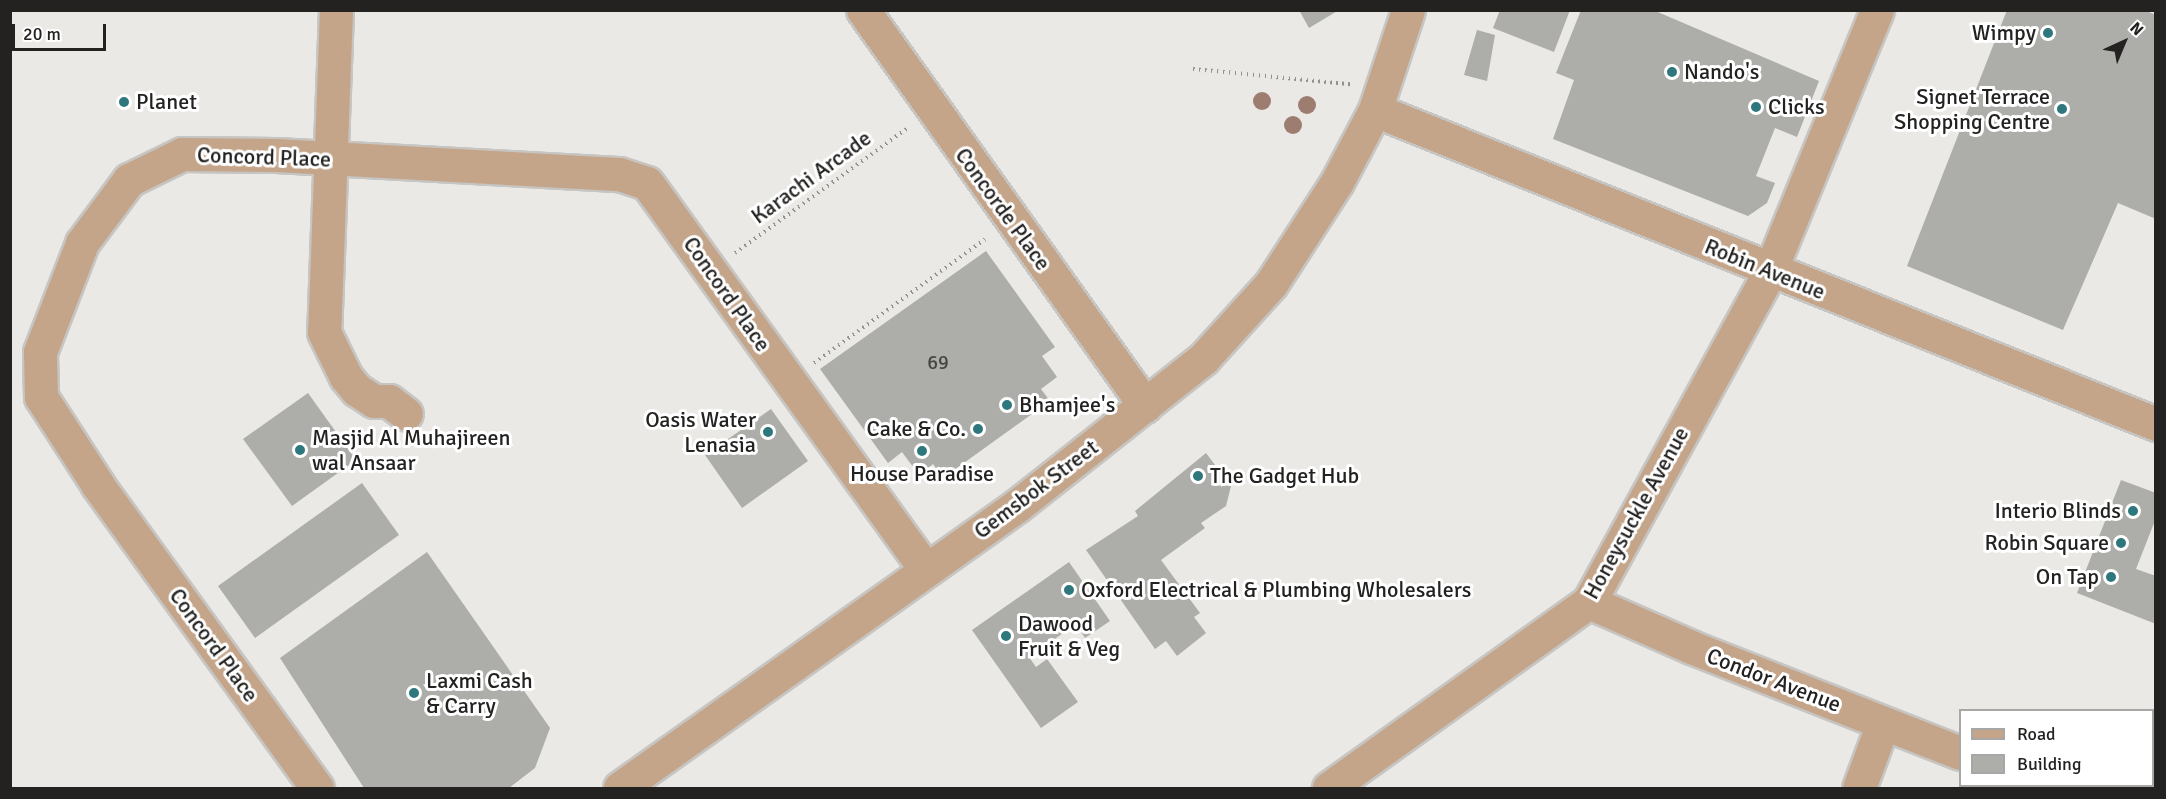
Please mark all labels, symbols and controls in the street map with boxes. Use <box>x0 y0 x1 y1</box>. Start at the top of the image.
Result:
scale bar <box>15 12 110 50</box>
north arrow <box>2094 12 2154 72</box>
text: N <box>2126 18 2147 40</box>
place label: Wimpy <box>1972 20 2036 46</box>
text: 20 m <box>23 23 61 45</box>
marker: Wimpy <box>2041 26 2055 40</box>
place label: Nando's <box>1684 59 1759 85</box>
marker: Nando's <box>1665 65 1679 79</box>
place label: Signet Terrace Shopping Centre <box>1894 83 2050 134</box>
place label: Planet <box>136 89 197 115</box>
place label: Clicks <box>1768 94 1825 120</box>
marker: Planet <box>117 95 131 109</box>
marker: Clicks <box>1749 100 1763 114</box>
marker: Signet Terrace Shopping Centre <box>2055 102 2069 116</box>
street label: Karachi Arcade <box>746 125 876 229</box>
street label: Concord Place <box>197 141 331 173</box>
street label: Concorde Place <box>950 143 1056 275</box>
street label: Concord Place <box>678 232 776 356</box>
street label: Robin Avenue <box>1701 233 1829 305</box>
house number: 69 <box>927 350 949 374</box>
place label: Bhamjee's <box>1019 392 1115 418</box>
marker: Bhamjee's <box>1000 398 1014 412</box>
place label: Oasis Water Lenasia <box>645 406 756 458</box>
place label: Cake & Co. <box>867 416 966 442</box>
marker: Cake & Co. <box>971 422 985 436</box>
street label: Honeysuckle Avenue <box>1578 422 1694 604</box>
place label: Masjid Al Muhajireen wal Ansaar <box>312 424 510 476</box>
marker: Oasis Water Lenasia <box>761 425 775 439</box>
street label: Gemsbok Street <box>969 434 1103 544</box>
marker: Masjid Al Muhajireen wal Ansaar <box>293 443 307 457</box>
marker: House Paradise <box>915 444 929 458</box>
place label: House Paradise <box>850 461 994 487</box>
place label: The Gadget Hub <box>1210 463 1359 489</box>
marker: The Gadget Hub <box>1191 469 1205 483</box>
place label: Interio Blinds <box>1994 498 2121 524</box>
marker: Interio Blinds <box>2126 504 2140 518</box>
place label: Robin Square <box>1984 530 2109 556</box>
marker: Robin Square <box>2114 536 2128 550</box>
place label: On Tap <box>2036 564 2099 590</box>
marker: On Tap <box>2104 570 2118 584</box>
place label: Oxford Electrical & Plumbing Wholesalers <box>1081 577 1471 603</box>
street label: Concord Place <box>164 583 264 707</box>
marker: Oxford Electrical & Plumbing Wholesalers <box>1062 583 1076 597</box>
place label: Dawood Fruit & Veg <box>1018 610 1120 662</box>
marker: Dawood Fruit & Veg <box>999 629 1013 643</box>
street label: Condor Avenue <box>1703 642 1845 718</box>
place label: Laxmi Cash & Carry <box>426 667 533 718</box>
marker: Laxmi Cash & Carry <box>407 686 421 700</box>
legend <box>1959 709 2154 787</box>
text: Road <box>2017 723 2056 745</box>
text: Building <box>2017 753 2081 775</box>

